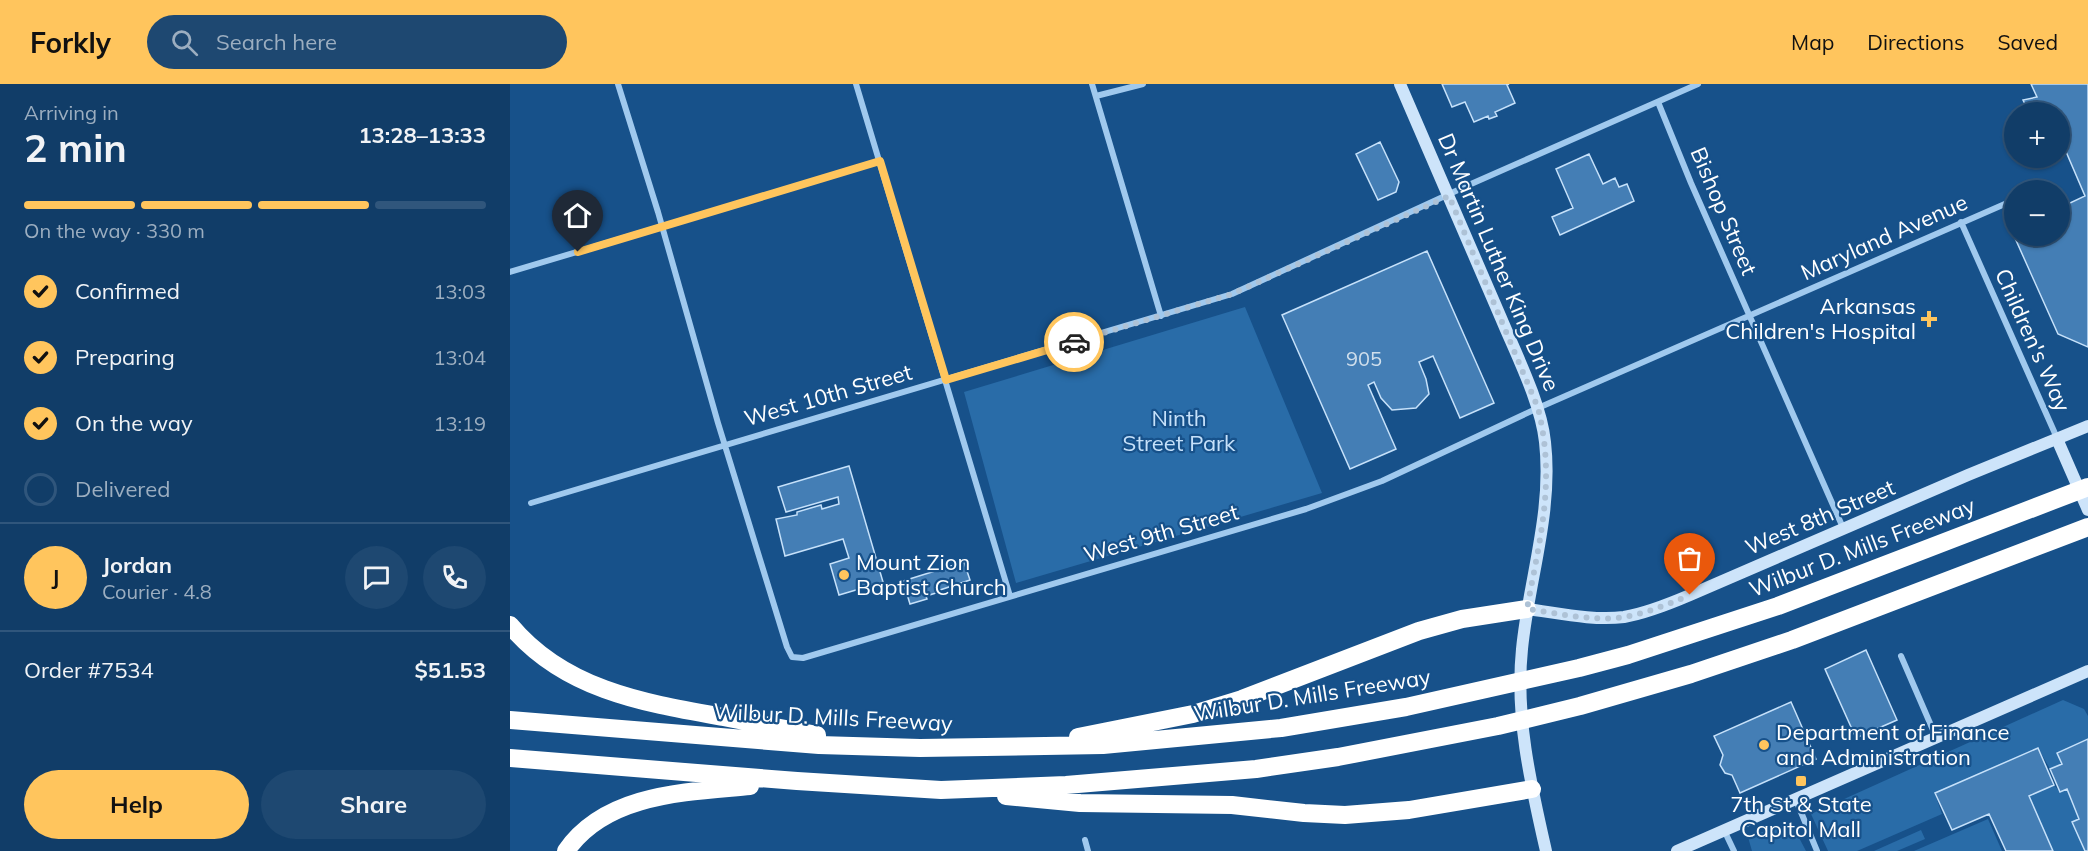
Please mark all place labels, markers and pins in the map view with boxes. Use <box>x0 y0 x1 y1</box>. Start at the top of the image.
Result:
pin <box>552 190 603 252</box>
place label: Arkansas Children's Hospital <box>1725 292 1916 345</box>
marker: Arkansas Children's Hospital <box>1920 310 1938 328</box>
pin <box>1664 533 1715 595</box>
place label: Mount Zion Baptist Church <box>856 548 1007 601</box>
marker: Mount Zion Baptist Church <box>837 568 851 582</box>
place label: Department of Finance and Administration <box>1776 718 2010 771</box>
marker: Department of Finance and Administration <box>1757 738 1771 752</box>
marker: 7th St & State Capitol Mall <box>1794 774 1808 788</box>
place label: 7th St & State Capitol Mall <box>1730 790 1872 843</box>

